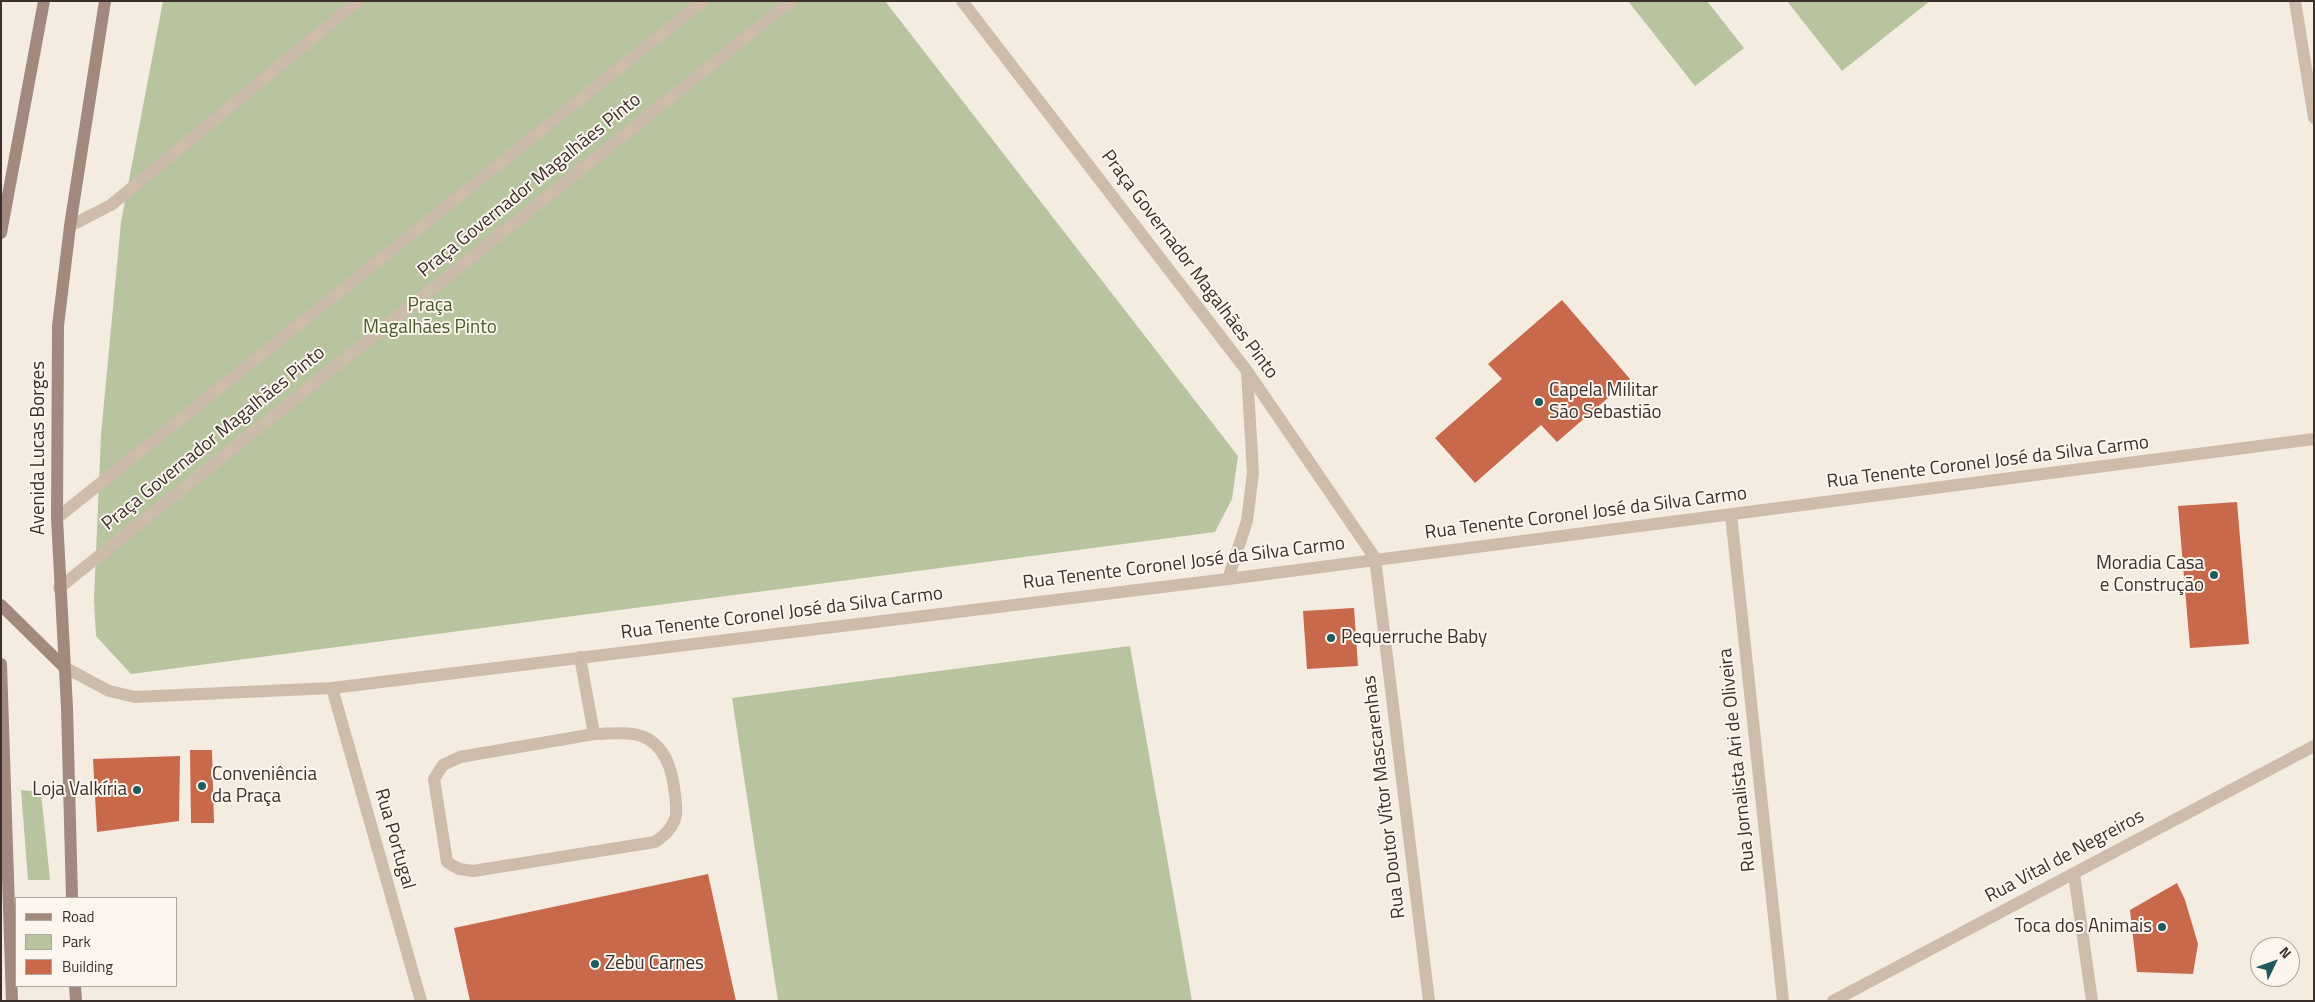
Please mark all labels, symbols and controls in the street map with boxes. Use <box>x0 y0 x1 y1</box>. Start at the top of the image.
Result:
street label: Praça Governador Magalhães Pinto <box>414 89 646 283</box>
street label: Praça Governador Magalhães Pinto <box>1096 146 1282 384</box>
park label: Praça Magalhães Pinto <box>363 295 497 339</box>
street label: Praça Governador Magalhães Pinto <box>98 342 330 536</box>
street label: Avenida Lucas Borges <box>28 361 50 535</box>
place label: Capela Militar São Sebastião <box>1549 380 1662 424</box>
marker: Capela Militar São Sebastião <box>1533 396 1545 408</box>
street label: Rua Tenente Coronel José da Silva Carmo <box>1826 432 2150 494</box>
street label: Rua Tenente Coronel José da Silva Carmo <box>1424 483 1748 545</box>
street label: Rua Tenente Coronel José da Silva Carmo <box>1022 533 1346 595</box>
place label: Moradia Casa e Construção <box>2096 553 2204 597</box>
marker: Moradia Casa e Construção <box>2208 569 2220 581</box>
street label: Rua Tenente Coronel José da Silva Carmo <box>620 583 944 645</box>
place label: Pequerruche Baby <box>1341 627 1487 649</box>
marker: Pequerruche Baby <box>1325 632 1337 644</box>
street label: Rua Jornalista Ari de Oliveira <box>1715 647 1761 873</box>
street label: Rua Doutor Vítor Mascarenhas <box>1359 674 1411 920</box>
place label: Conveniência da Praça <box>212 764 317 808</box>
place label: Loja Valkíria <box>32 779 127 801</box>
marker: Conveniência da Praça <box>196 780 208 792</box>
marker: Loja Valkíria <box>131 784 143 796</box>
street label: Rua Portugal <box>369 786 419 892</box>
street label: Rua Vital de Negreiros <box>1982 805 2148 909</box>
legend <box>15 897 178 987</box>
text: Road <box>62 905 94 928</box>
place label: Toca dos Animais <box>2015 916 2152 938</box>
marker: Toca dos Animais <box>2156 921 2168 933</box>
text: Park <box>62 930 91 953</box>
north arrow <box>2250 937 2300 987</box>
text: N <box>2275 942 2297 963</box>
place label: Zebu Carnes <box>605 953 704 975</box>
text: Building <box>62 955 113 978</box>
marker: Zebu Carnes <box>589 958 601 970</box>

